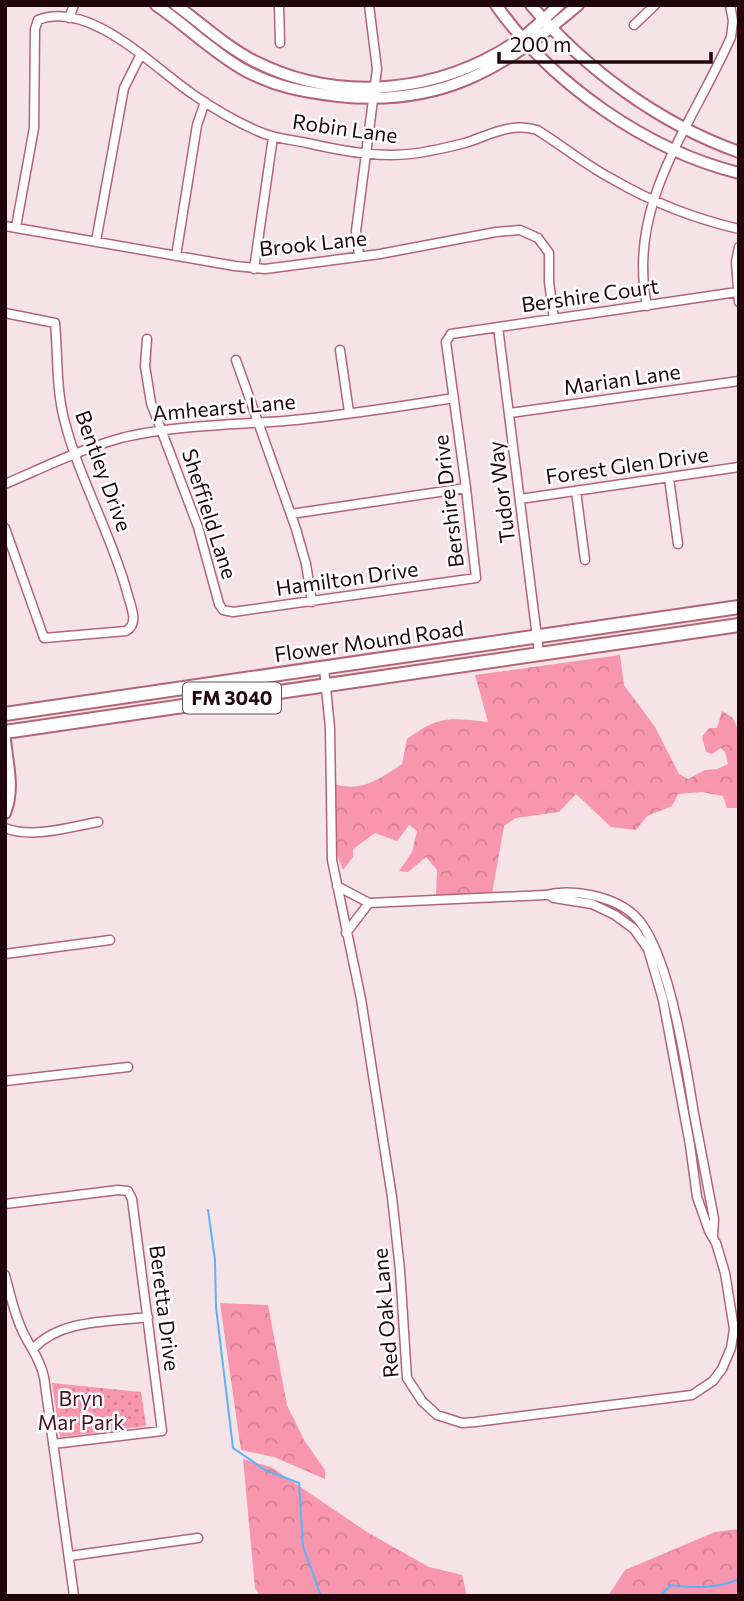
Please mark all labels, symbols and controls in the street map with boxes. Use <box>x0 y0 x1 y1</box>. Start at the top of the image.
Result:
scale bar <box>499 21 711 65</box>
text: 200 m <box>510 31 571 56</box>
street label: Robin Lane <box>291 108 399 147</box>
street label: Brook Lane <box>258 224 368 261</box>
street label: Bershire Court <box>520 273 660 317</box>
street label: Marian Lane <box>562 358 682 399</box>
street label: Amhearst Lane <box>151 388 296 425</box>
street label: Bentley Drive <box>71 407 138 534</box>
street label: Bershire Drive <box>427 433 468 569</box>
street label: Tudor Way <box>482 440 519 545</box>
street label: Forest Glen Drive <box>544 441 710 488</box>
street label: Sheffield Lane <box>178 445 243 582</box>
street label: Hamilton Drive <box>274 555 420 600</box>
street label: Flower Mound Road <box>272 615 465 666</box>
road number: FM 3040 <box>183 682 281 713</box>
street label: Beretta Drive <box>145 1243 186 1372</box>
street label: Red Oak Lane <box>366 1247 403 1379</box>
park label: Bryn Mar Park <box>37 1385 125 1434</box>

